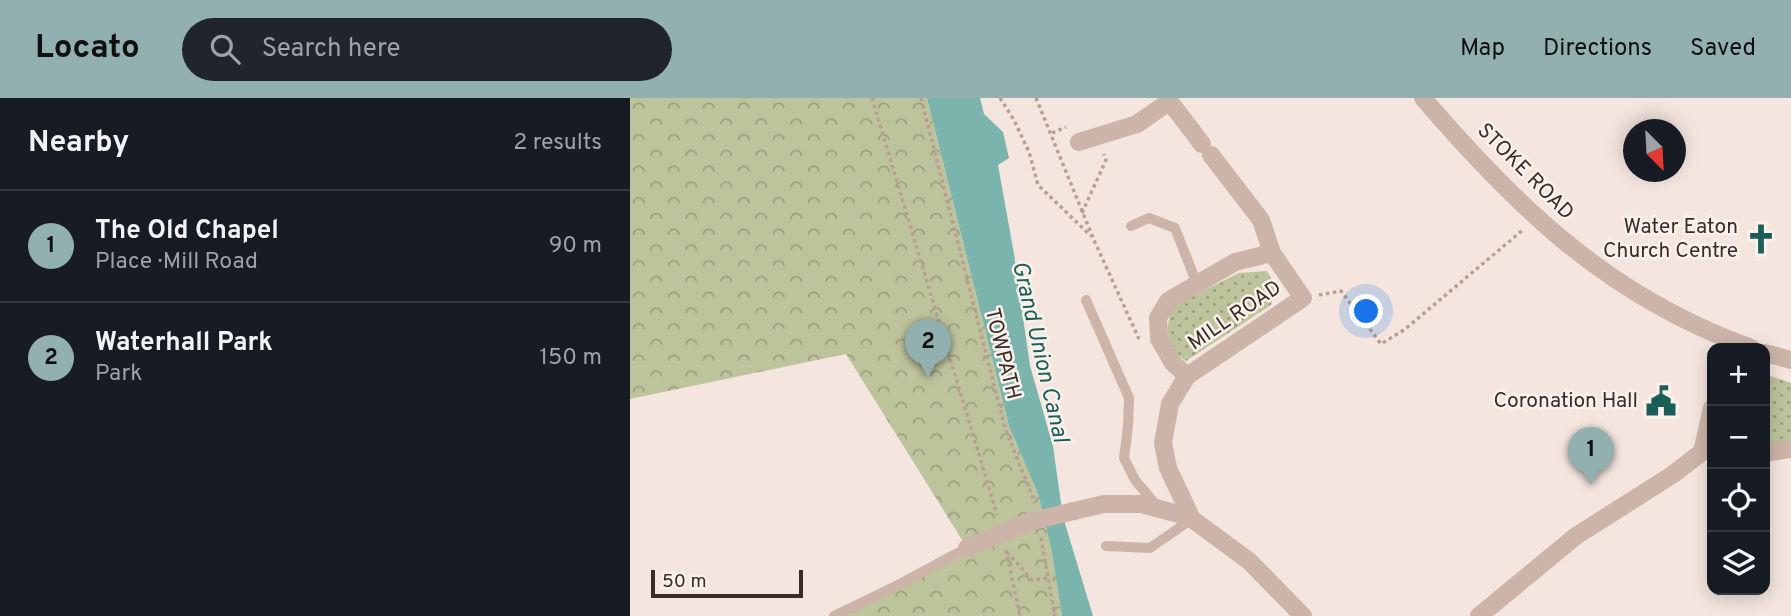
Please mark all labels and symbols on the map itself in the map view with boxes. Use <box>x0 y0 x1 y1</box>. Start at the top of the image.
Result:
street label: STOKE ROAD <box>1471 118 1579 226</box>
north arrow <box>1623 119 1686 182</box>
place label: Water Eaton Church Centre <box>1603 214 1738 265</box>
church icon: Water Eaton Church Centre <box>1744 222 1778 256</box>
water label: Grand Union Canal <box>1004 259 1074 447</box>
street label: MILL ROAD <box>1183 275 1287 357</box>
your location <box>1349 294 1383 328</box>
street label: TOWPATH <box>978 306 1026 402</box>
pin: 2 <box>905 319 951 377</box>
public building icon: Coronation Hall <box>1644 384 1678 418</box>
place label: Coronation Hall <box>1493 388 1638 415</box>
pin: 1 <box>1568 427 1614 485</box>
scale bar <box>651 567 803 599</box>

